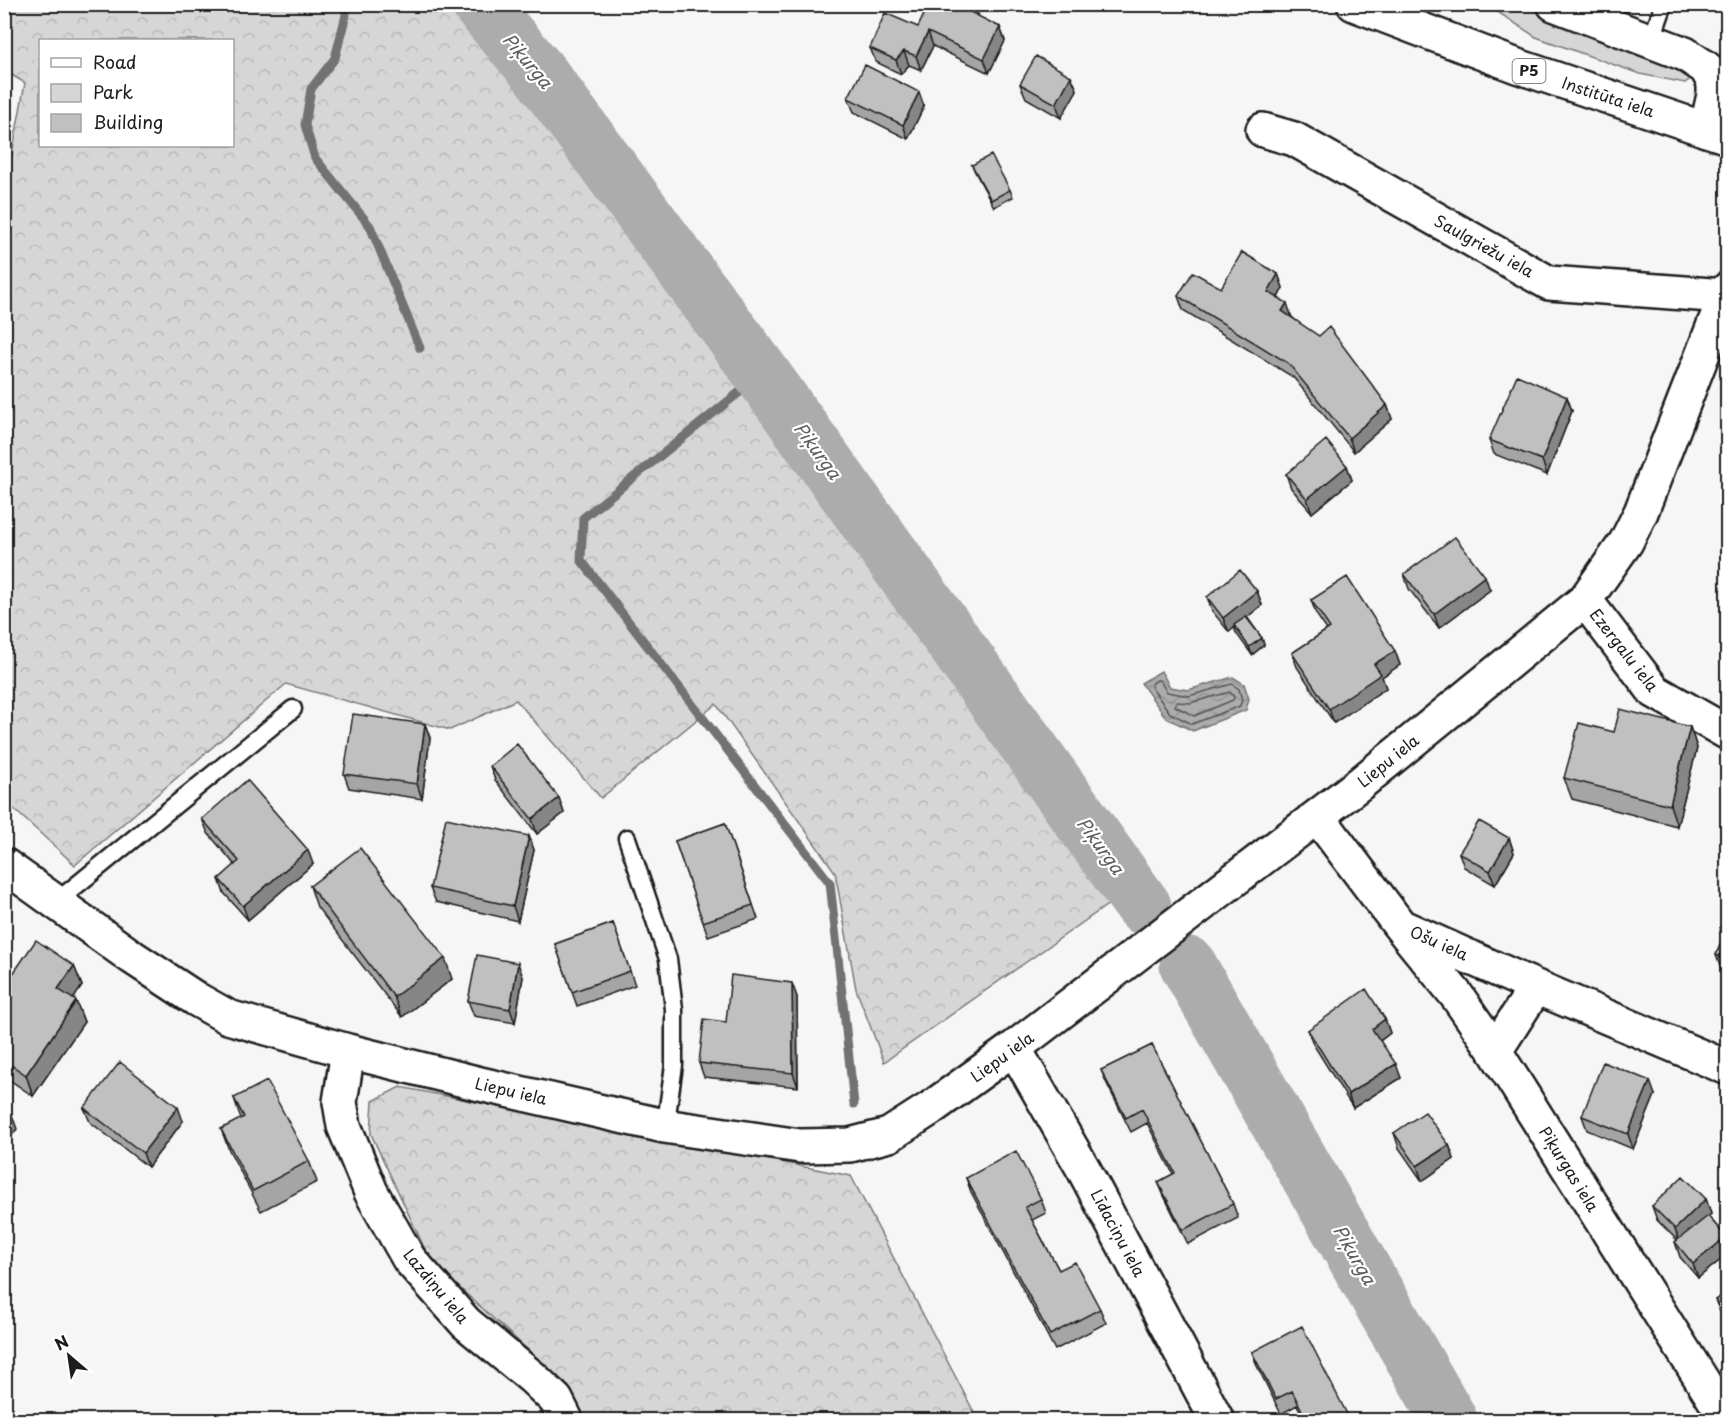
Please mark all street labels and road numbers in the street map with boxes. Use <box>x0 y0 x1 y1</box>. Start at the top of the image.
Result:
road number: P5 <box>1512 59 1546 83</box>
street label: Institūta iela <box>1559 70 1658 122</box>
street label: Saulgriežu iela <box>1430 208 1539 282</box>
street label: Ezergalu iela <box>1585 603 1665 696</box>
street label: Liepu iela <box>1351 728 1423 793</box>
street label: Ošu iela <box>1407 919 1472 966</box>
street label: Liepu iela <box>965 1025 1038 1087</box>
street label: Liepu iela <box>473 1070 550 1110</box>
street label: Piķurgas iela <box>1534 1121 1606 1216</box>
street label: Līdaciņu iela <box>1086 1184 1152 1281</box>
street label: Lazdiņu iela <box>398 1243 475 1328</box>

